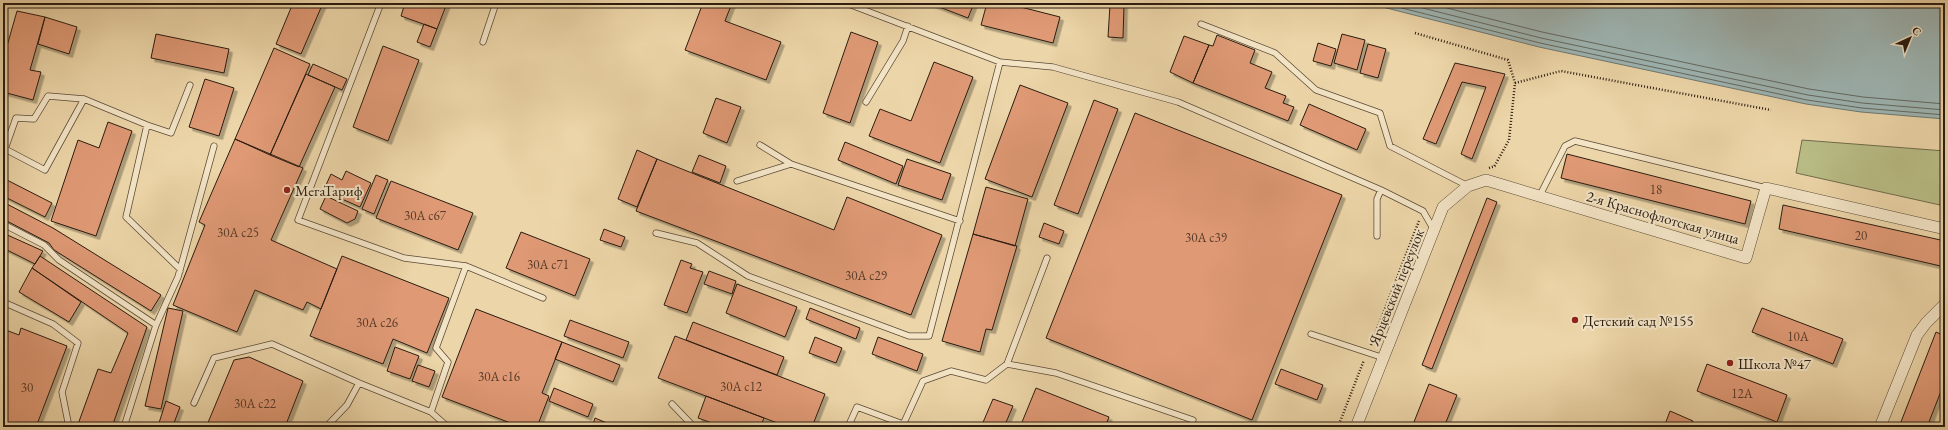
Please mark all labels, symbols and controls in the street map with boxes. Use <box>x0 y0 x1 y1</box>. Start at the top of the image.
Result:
north arrow <box>1890 18 1930 58</box>
text: С <box>1909 23 1925 39</box>
place label: МегаТариф <box>295 181 363 200</box>
house number: 18 <box>1650 181 1662 198</box>
marker: МегаТариф <box>282 185 292 195</box>
street label: 2-я Краснофлотская улица <box>1584 186 1742 248</box>
house number: 30А с67 <box>404 207 447 224</box>
house number: 30А с25 <box>217 224 259 241</box>
street label: Ярцевский переулок <box>1363 226 1428 349</box>
house number: 20 <box>1855 227 1867 244</box>
house number: 30А с39 <box>1185 229 1228 246</box>
house number: 30А с71 <box>527 256 569 273</box>
house number: 30А с29 <box>845 267 888 284</box>
place label: Детский сад №155 <box>1583 311 1694 330</box>
house number: 30А с26 <box>356 314 398 331</box>
marker: Детский сад №155 <box>1570 315 1580 325</box>
house number: 10А <box>1787 328 1810 345</box>
place label: Школа №47 <box>1738 354 1812 373</box>
marker: Школа №47 <box>1725 358 1735 368</box>
house number: 30А с16 <box>478 368 520 385</box>
house number: 30А с12 <box>720 378 763 395</box>
house number: 30 <box>21 379 33 396</box>
house number: 12А <box>1731 385 1754 402</box>
house number: 30А с22 <box>234 395 277 412</box>

